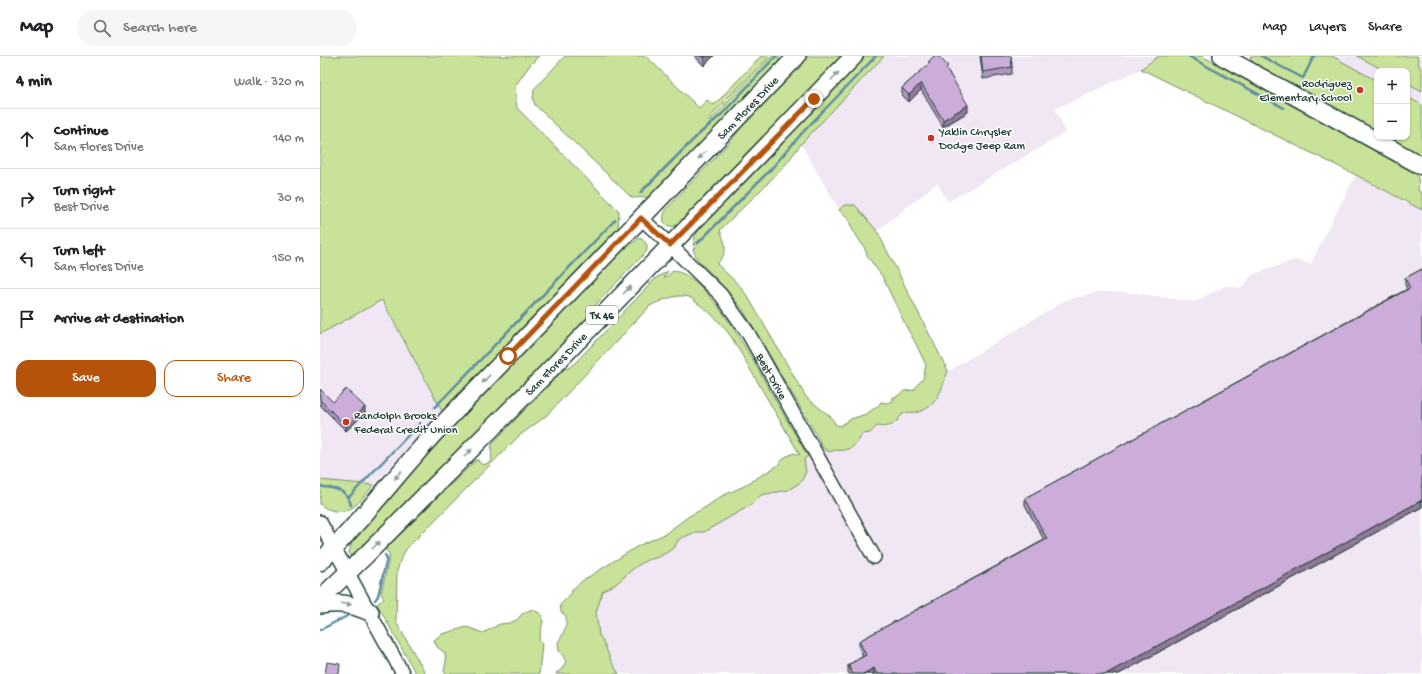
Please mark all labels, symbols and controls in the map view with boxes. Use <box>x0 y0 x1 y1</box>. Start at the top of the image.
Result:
search box <box>77 10 357 46</box>
text: Map <box>20 16 53 39</box>
icon: search <box>91 17 113 39</box>
text: Search here <box>123 19 197 37</box>
text: Map <box>1263 19 1287 36</box>
text: Layers <box>1309 19 1346 36</box>
text: Share <box>1368 19 1402 36</box>
map controls <box>1374 68 1410 140</box>
button: + <box>1374 68 1410 104</box>
one-way arrow <box>830 71 839 81</box>
text: 4 min <box>16 72 52 92</box>
street label: Sam Flores Drive <box>715 74 783 144</box>
text: Walk · 320 m <box>234 75 304 90</box>
place label: Rodriguez Elementary School <box>1260 78 1353 106</box>
marker: Rodriguez Elementary School <box>1355 85 1365 95</box>
route end <box>805 90 823 108</box>
button: − <box>1374 104 1410 140</box>
text: Continue <box>54 122 108 140</box>
place label: Yaklin Chrysler Dodge Jeep Ram <box>938 126 1025 154</box>
icon: ahead <box>16 128 38 150</box>
text: 140 m <box>273 131 304 146</box>
marker: Yaklin Chrysler Dodge Jeep Ram <box>926 133 936 143</box>
text: Sam Flores Drive <box>54 140 143 155</box>
one-way arrow <box>697 150 707 160</box>
text: Turn right <box>54 182 114 200</box>
icon: right <box>16 188 38 210</box>
text: 30 m <box>278 191 304 206</box>
text: Best Drive <box>54 200 109 215</box>
text: Turn left <box>54 242 105 260</box>
icon: left <box>16 248 38 270</box>
text: 150 m <box>272 251 304 266</box>
text: Sam Flores Drive <box>54 260 143 275</box>
one-way arrow <box>622 285 632 295</box>
road number: TX 46 <box>586 306 618 324</box>
icon: arrive <box>16 308 38 330</box>
text: Arrive at destination <box>54 310 184 328</box>
street label: Sam Flores Drive <box>523 330 591 400</box>
route start <box>499 347 517 365</box>
street label: Best Drive <box>751 351 789 403</box>
button: Save <box>16 360 156 397</box>
button: Share <box>164 360 304 397</box>
one-way arrow <box>481 374 491 384</box>
place label: Randolph Brooks Federal Credit Union <box>353 410 458 438</box>
marker: Randolph Brooks Federal Credit Union <box>341 417 351 427</box>
one-way arrow <box>463 448 473 458</box>
one-way arrow <box>393 469 402 480</box>
one-way arrow <box>371 540 381 550</box>
one-way arrow <box>339 601 352 608</box>

